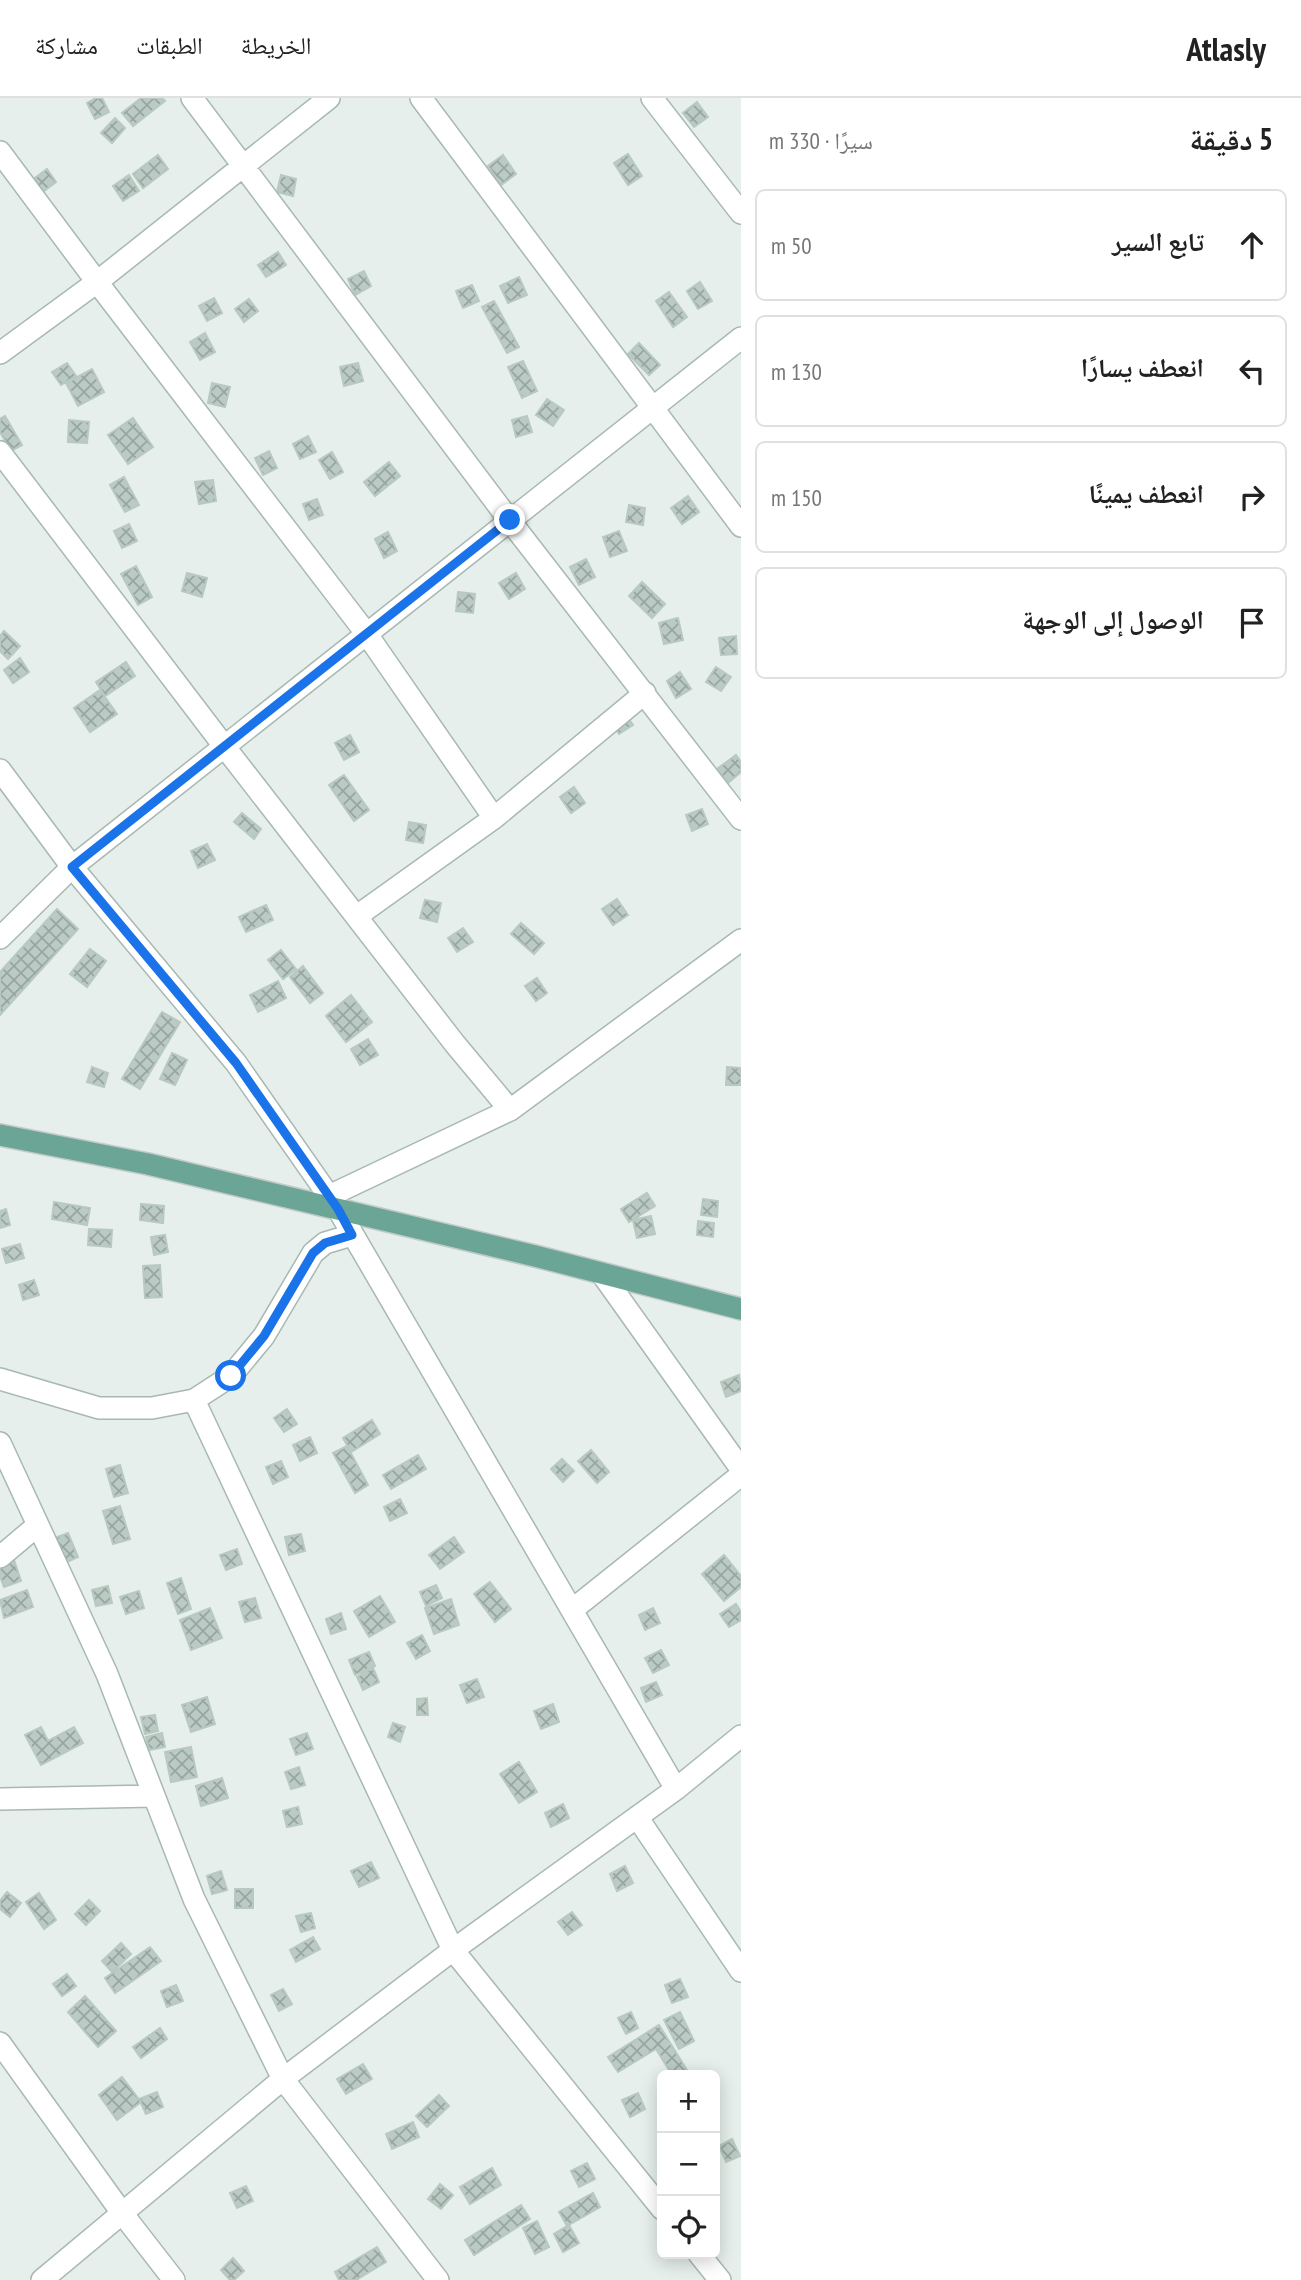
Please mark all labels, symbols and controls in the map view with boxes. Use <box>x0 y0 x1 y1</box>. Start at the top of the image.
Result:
text: Atlasly <box>1186 27 1266 70</box>
text: مشاركة <box>35 30 98 61</box>
text: الطبقات <box>136 30 203 61</box>
text: الخريطة <box>241 30 311 61</box>
text: 5 دقيقة <box>1190 119 1273 158</box>
text: سيرًا · 330 m <box>769 126 873 155</box>
text: تابع السير <box>1112 225 1204 258</box>
icon: ahead <box>1233 226 1271 264</box>
text: 50 m <box>771 231 812 260</box>
text: انعطف يسارًا <box>1081 351 1204 384</box>
icon: left <box>1233 352 1271 390</box>
text: 130 m <box>771 357 822 386</box>
text: انعطف يمينًا <box>1088 477 1204 510</box>
icon: right <box>1233 478 1271 516</box>
text: 150 m <box>771 483 822 512</box>
route end <box>494 504 525 535</box>
text: الوصول إلى الوجهة <box>1022 603 1204 636</box>
icon: arrive <box>1233 604 1271 642</box>
route start <box>215 1360 246 1391</box>
map controls <box>657 2070 720 2259</box>
button: + <box>657 2070 720 2133</box>
button: − <box>657 2133 720 2196</box>
button: locate <box>657 2196 720 2259</box>

